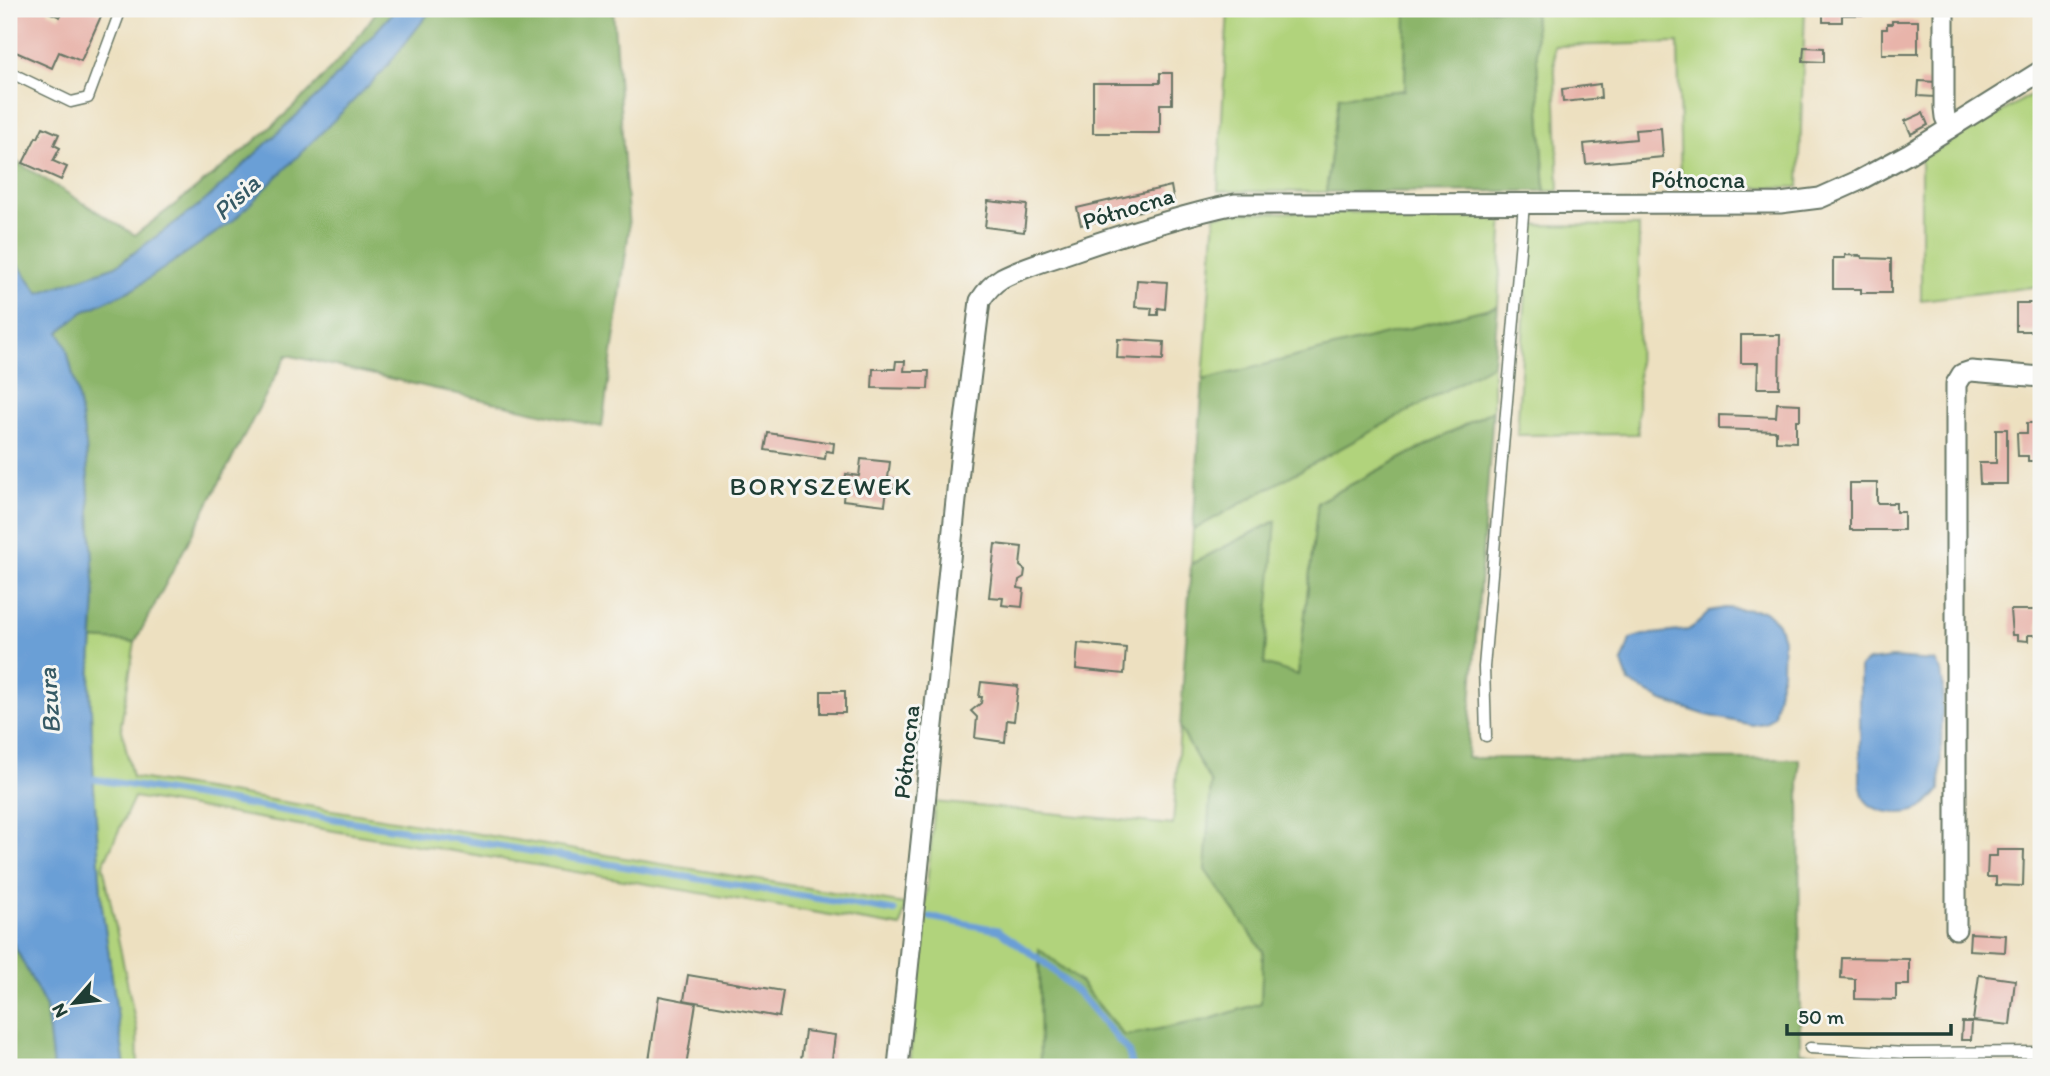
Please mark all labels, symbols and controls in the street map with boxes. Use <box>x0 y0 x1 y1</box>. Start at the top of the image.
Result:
street label: Północna <box>1651 165 1745 194</box>
water label: Pisia <box>206 167 267 227</box>
street label: Północna <box>1079 180 1177 236</box>
district label: BORYSZEWEK <box>729 470 913 502</box>
water label: Bzura <box>31 666 67 735</box>
street label: Północna <box>887 703 925 800</box>
north arrow <box>38 968 108 1038</box>
scale bar <box>1787 992 1952 1036</box>
text: N <box>46 1000 73 1022</box>
text: 50 m <box>1798 1004 1845 1029</box>

